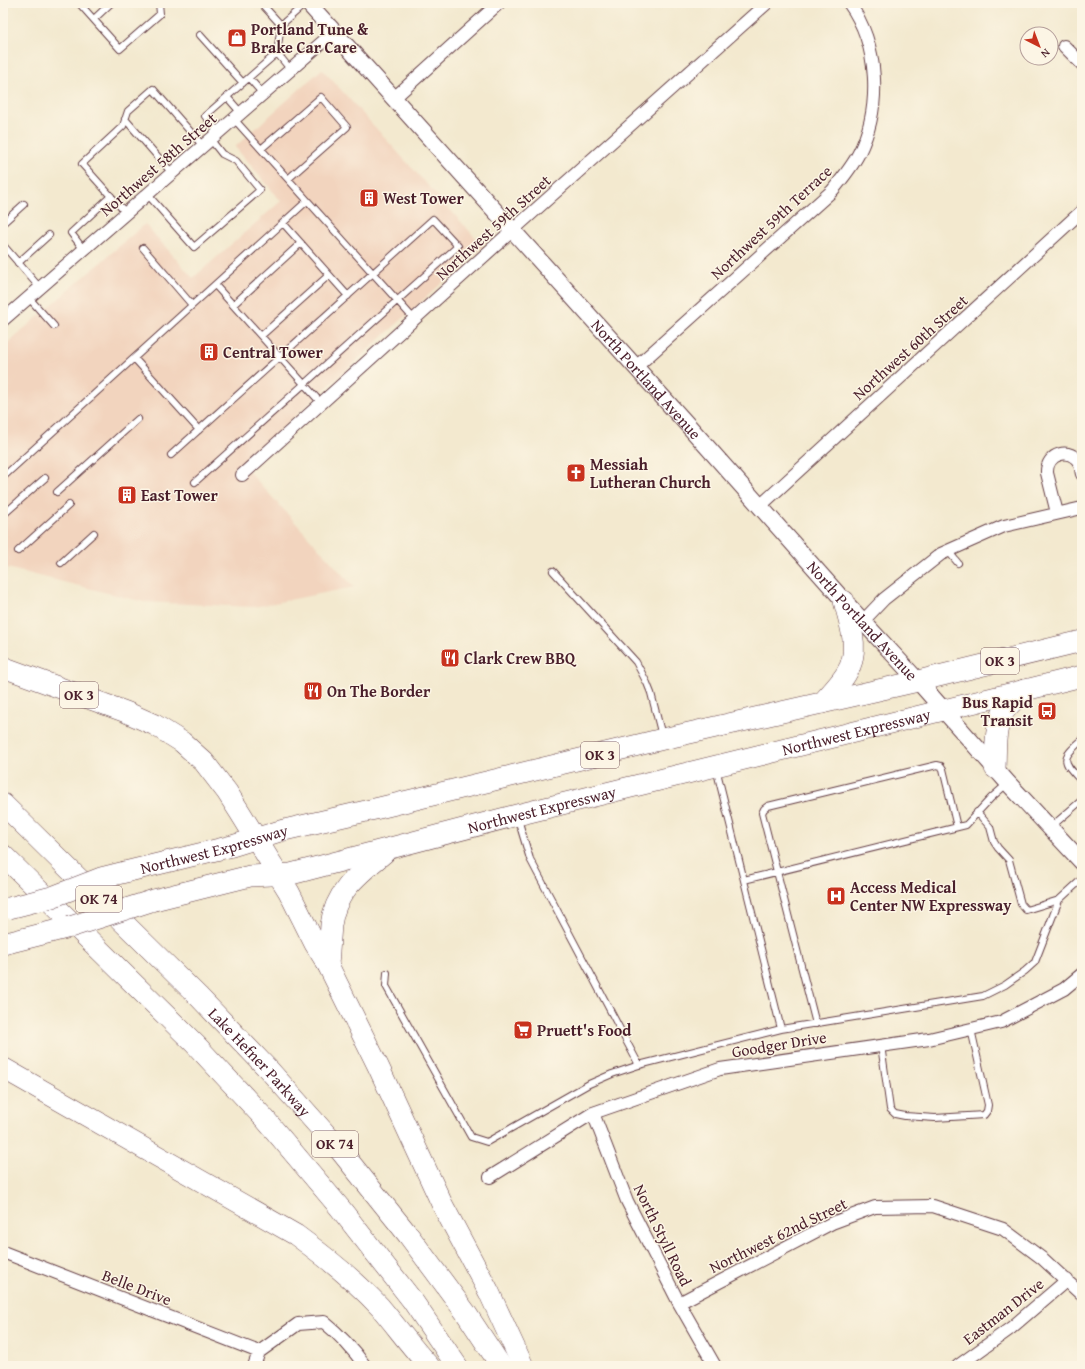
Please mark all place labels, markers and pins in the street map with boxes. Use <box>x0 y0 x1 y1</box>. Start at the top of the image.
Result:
place label: Portland Tune & Brake Car Care <box>251 17 369 59</box>
shop icon: Portland Tune & Brake Car Care <box>226 27 248 49</box>
place label: West Tower <box>383 186 464 210</box>
building icon: West Tower <box>358 187 380 209</box>
place label: Central Tower <box>223 340 323 364</box>
building icon: Central Tower <box>198 341 220 363</box>
place label: Messiah Lutheran Church <box>590 452 711 494</box>
church icon: Messiah Lutheran Church <box>565 462 587 484</box>
place label: East Tower <box>141 483 218 507</box>
building icon: East Tower <box>116 484 138 506</box>
place label: Clark Crew BBQ <box>464 646 577 670</box>
restaurant icon: Clark Crew BBQ <box>439 647 461 669</box>
place label: On The Border <box>327 679 431 703</box>
restaurant icon: On The Border <box>302 680 324 702</box>
place label: Bus Rapid Transit <box>962 690 1034 732</box>
bus stop icon: Bus Rapid Transit <box>1036 700 1058 722</box>
place label: Access Medical Center NW Expressway <box>850 875 1012 917</box>
hospital icon: Access Medical Center NW Expressway <box>825 885 847 907</box>
place label: Pruett's Food <box>537 1018 632 1042</box>
supermarket icon: Pruett's Food <box>512 1019 534 1041</box>

